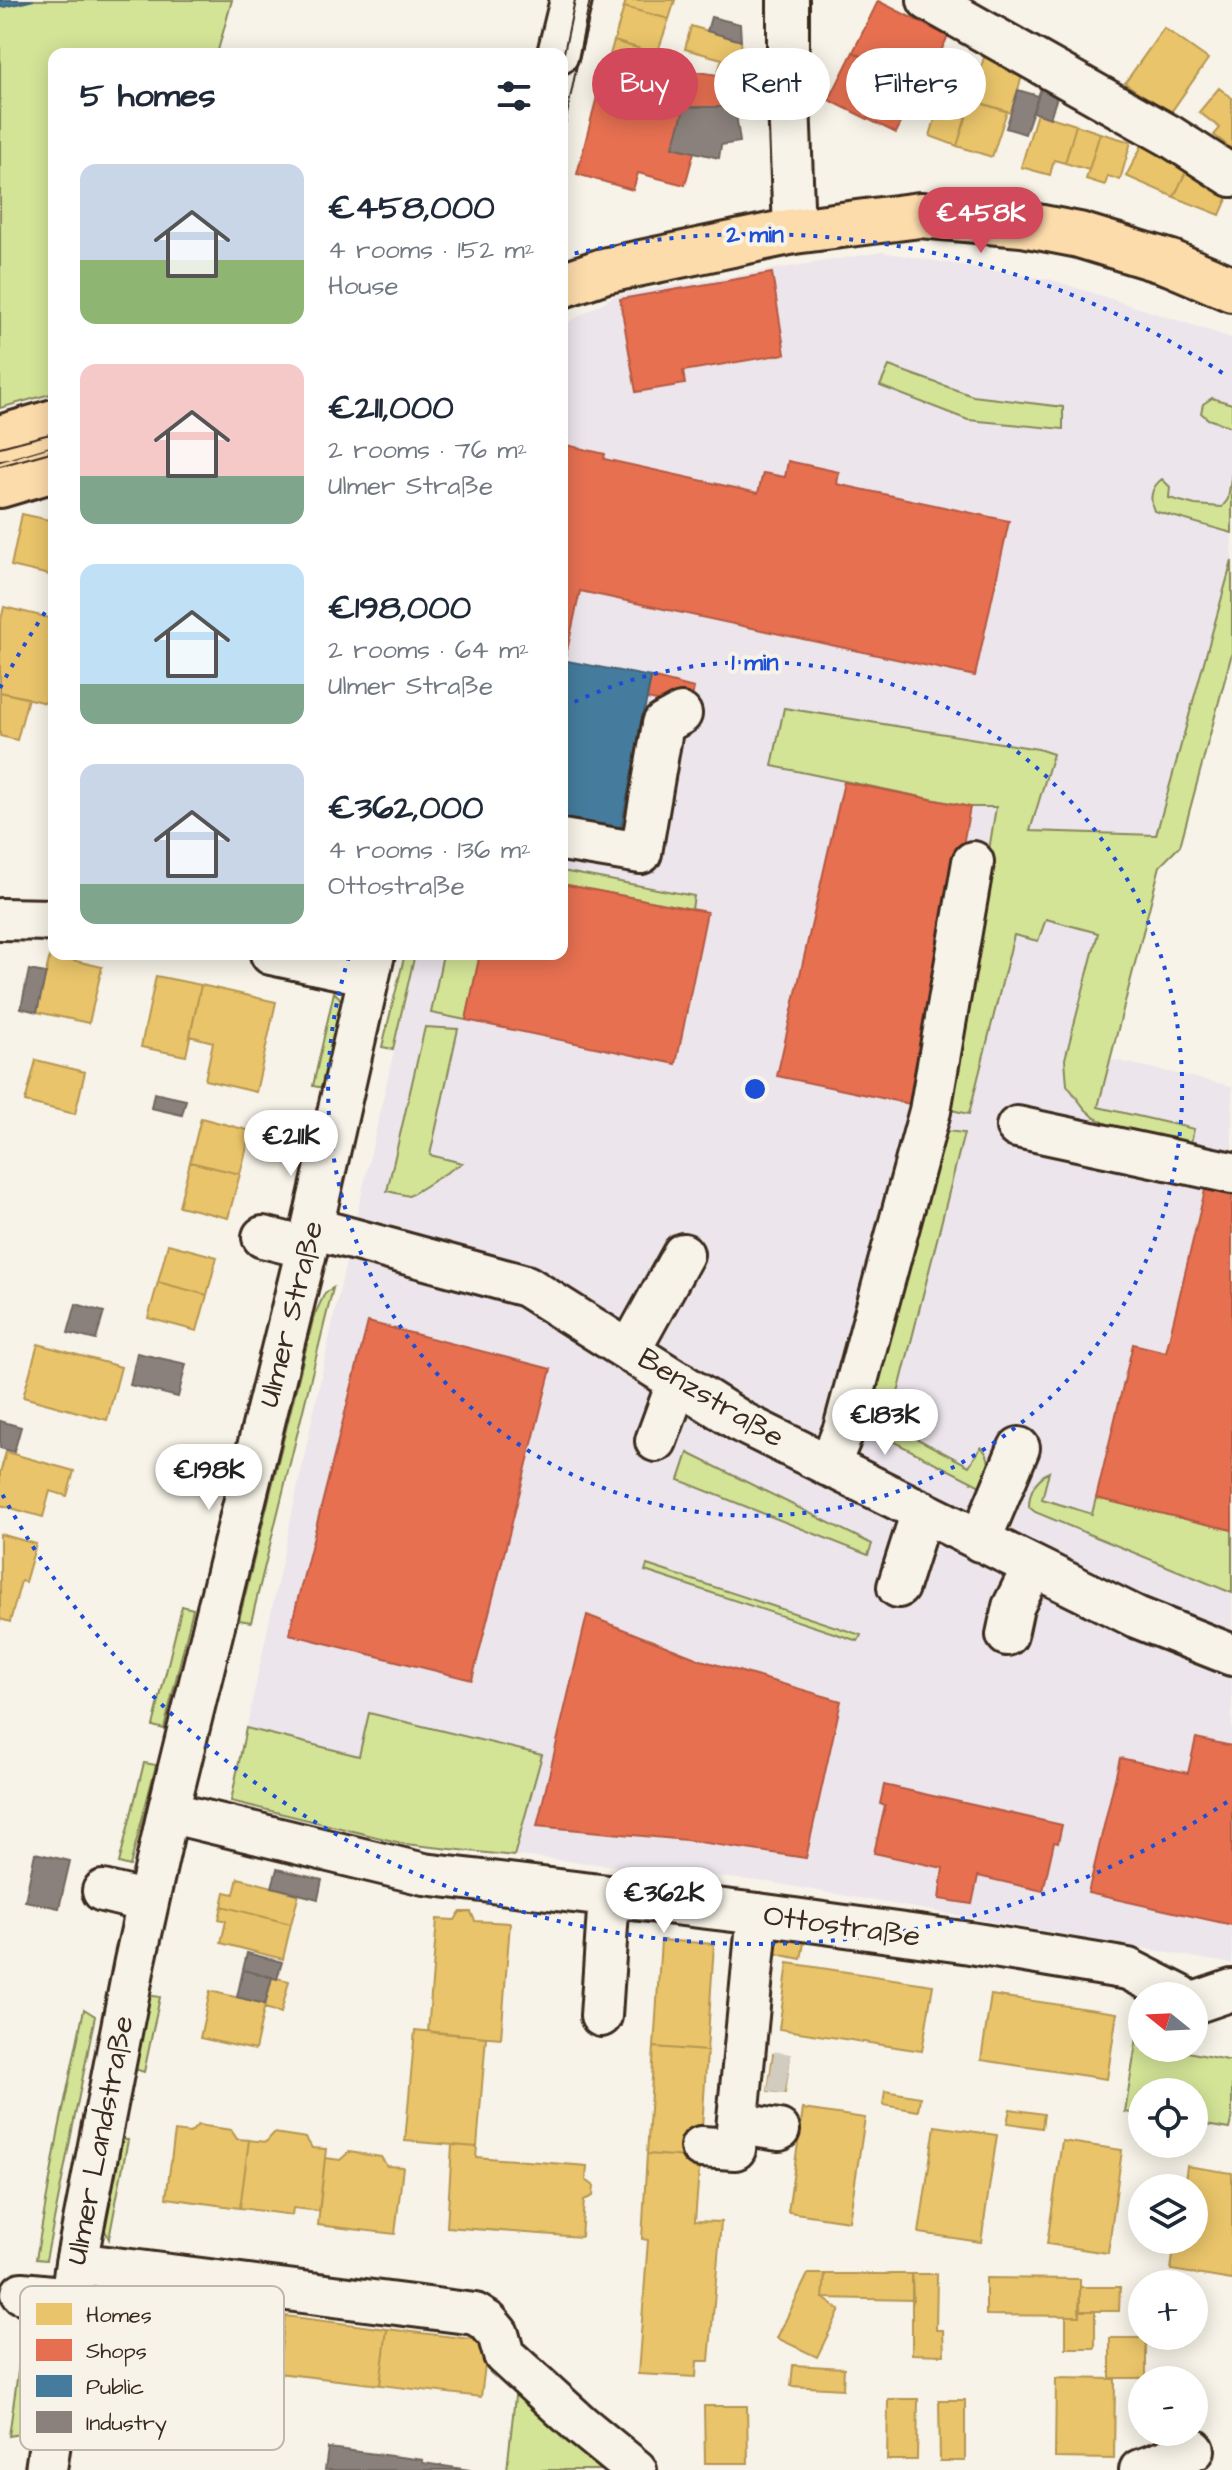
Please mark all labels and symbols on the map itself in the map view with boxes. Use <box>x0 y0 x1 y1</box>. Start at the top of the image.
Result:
pin: €458K <box>925 187 1037 255</box>
text: 2 min <box>725 218 784 252</box>
text: 1 min <box>732 646 779 680</box>
centre of rings <box>741 1075 769 1103</box>
pin: €211K <box>235 1110 347 1178</box>
street label: Ulmer Straße <box>248 1216 334 1412</box>
street label: Benzstraße <box>630 1338 792 1458</box>
pin: €183K <box>829 1389 941 1457</box>
pin: €198K <box>153 1444 265 1512</box>
pin: €362K <box>608 1867 720 1935</box>
street label: Ottostraße <box>761 1894 923 1958</box>
north arrow <box>1128 1982 1208 2062</box>
street label: Ulmer Landstraße <box>55 2012 145 2268</box>
legend <box>20 2286 284 2450</box>
text: Homes <box>86 2300 152 2331</box>
text: Shops <box>86 2336 147 2367</box>
text: Public <box>86 2372 144 2403</box>
text: Industry <box>86 2408 167 2440</box>

